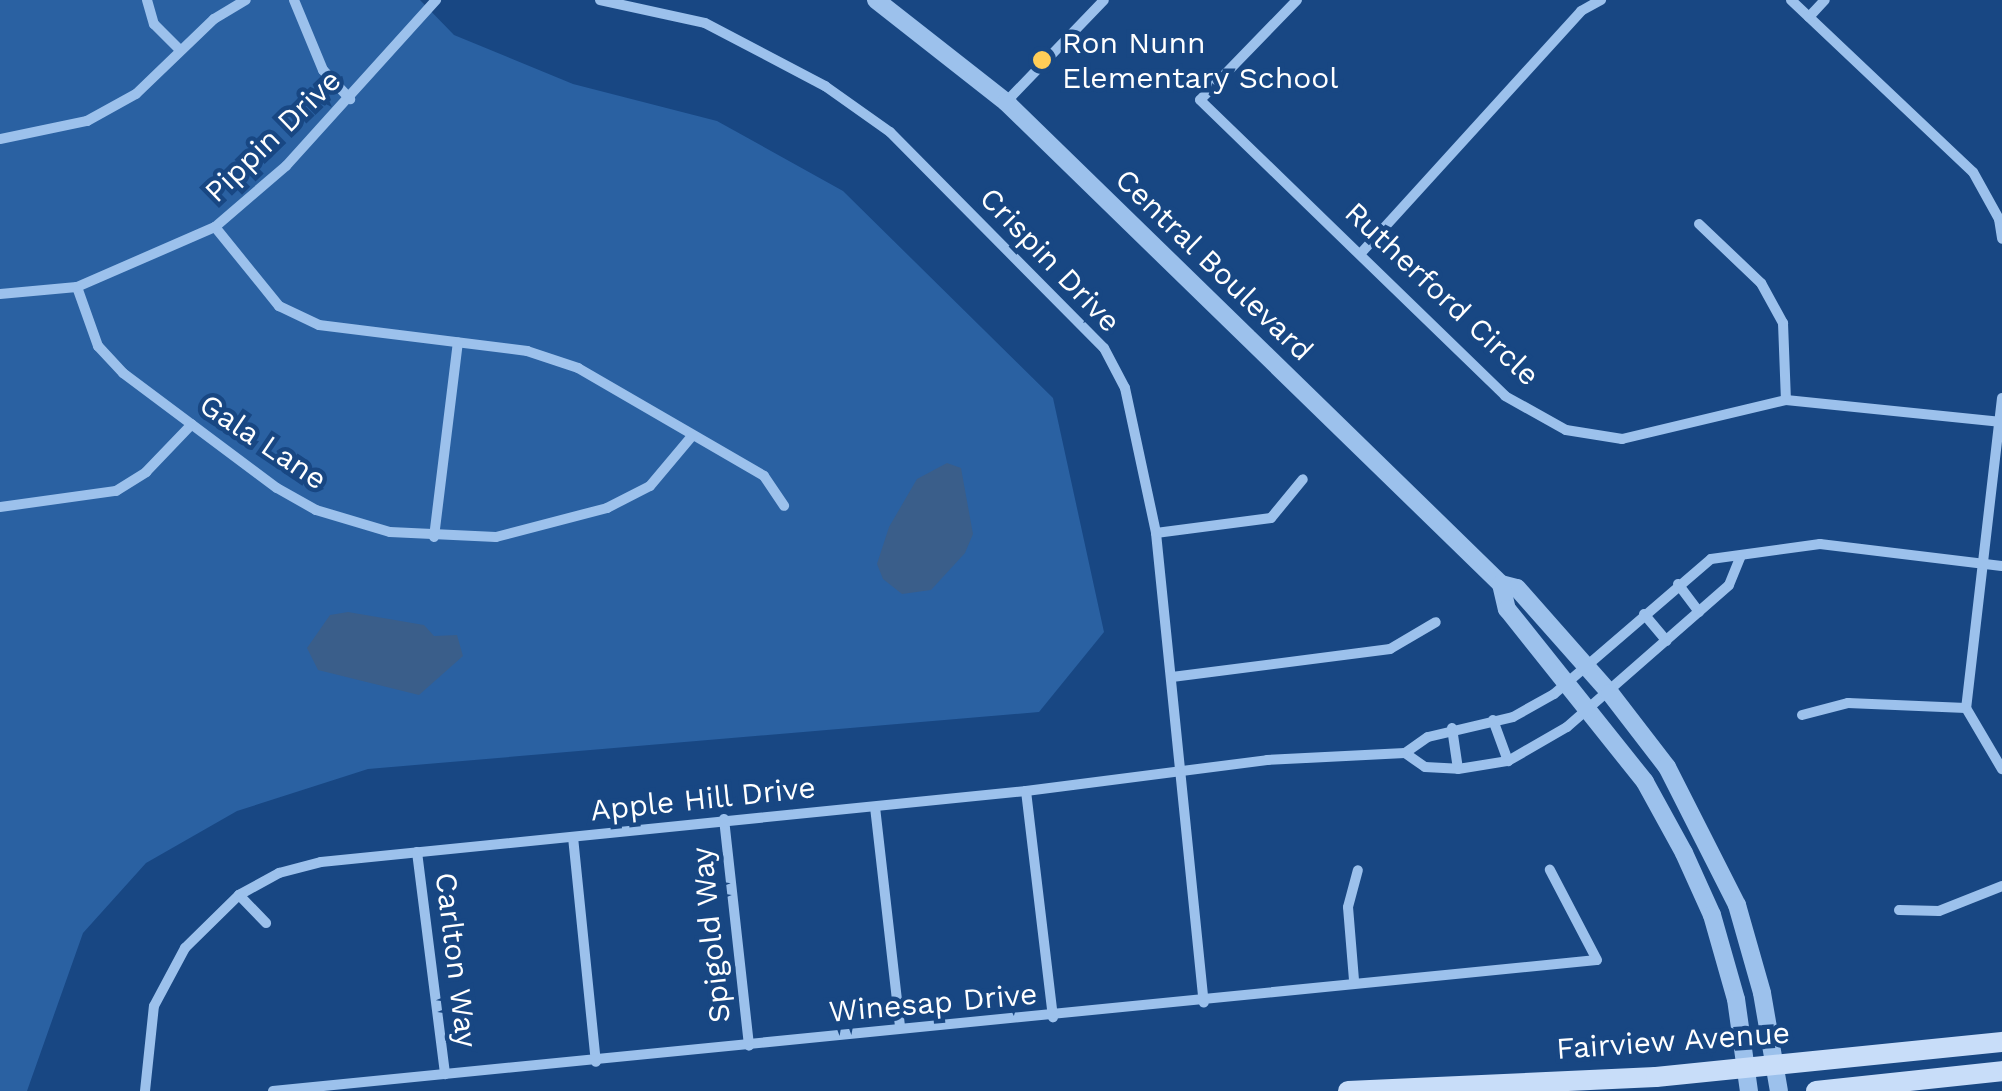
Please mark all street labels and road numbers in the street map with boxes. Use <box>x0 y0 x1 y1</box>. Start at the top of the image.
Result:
street label: Pippin Drive <box>197 62 349 210</box>
street label: Central Boulevard <box>1107 161 1321 369</box>
street label: Crispin Drive <box>972 180 1128 340</box>
street label: Rutherford Circle <box>1337 195 1547 393</box>
street label: Gala Lane <box>192 386 334 498</box>
street label: Apple Hill Drive <box>588 769 818 829</box>
street label: Spigold Way <box>684 845 738 1025</box>
street label: Carlton Way <box>427 870 485 1050</box>
street label: Winesap Drive <box>827 976 1039 1030</box>
street label: Fairview Avenue <box>1554 1015 1792 1067</box>

